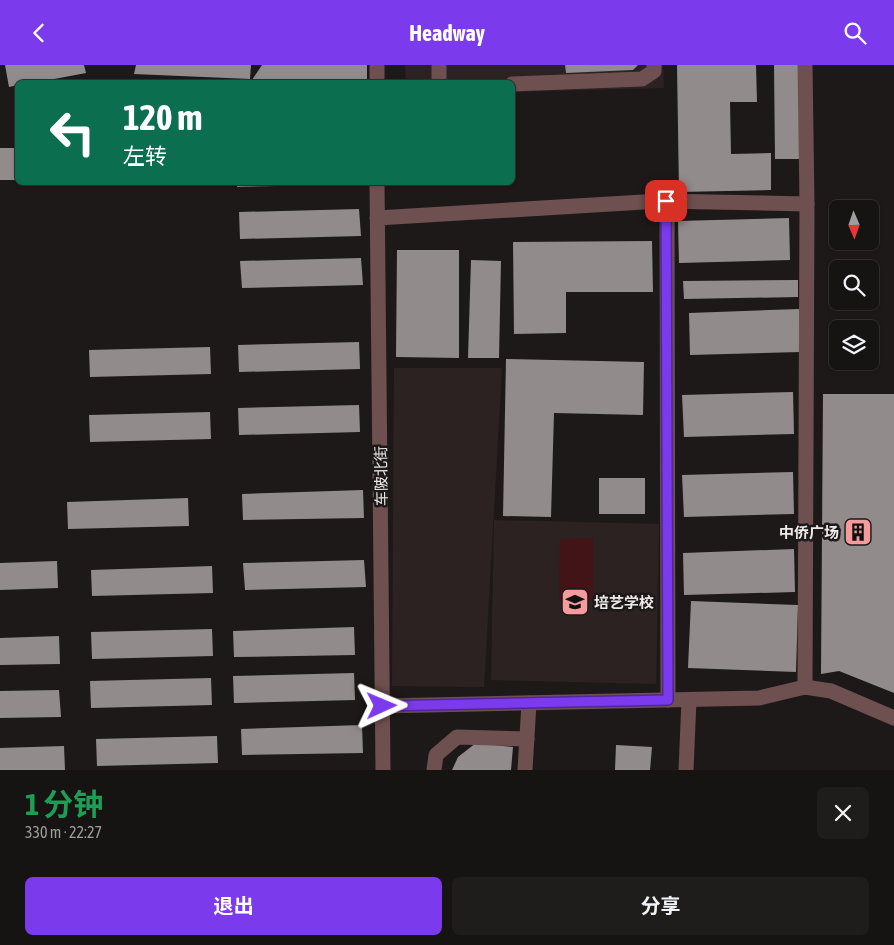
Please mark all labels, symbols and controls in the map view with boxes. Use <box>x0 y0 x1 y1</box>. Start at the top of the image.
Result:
icon: back <box>25 19 53 47</box>
icon: search <box>841 19 869 47</box>
text: Headway <box>409 20 485 46</box>
text: 120 m <box>123 97 202 137</box>
icon: left <box>40 100 105 165</box>
text: 左转 <box>123 143 167 169</box>
pin <box>645 180 687 222</box>
icon: arrive <box>652 187 680 215</box>
north arrow <box>829 200 879 250</box>
map controls <box>829 200 879 370</box>
button: search <box>829 260 879 310</box>
button: layers <box>829 320 879 370</box>
street label: 车陂北街 <box>372 446 390 506</box>
building icon: 中侨广场 <box>843 517 873 547</box>
place label: 中侨广场 <box>779 524 839 541</box>
school or university icon: 培艺学校 <box>560 587 590 617</box>
place label: 培艺学校 <box>594 594 654 611</box>
position arrow <box>355 679 407 731</box>
text: 1 分钟 <box>25 787 103 821</box>
button: close <box>817 787 869 839</box>
text: 330 m · 22:27 <box>25 823 102 841</box>
button: 退出 <box>25 877 442 935</box>
button: 分享 <box>452 877 869 935</box>

